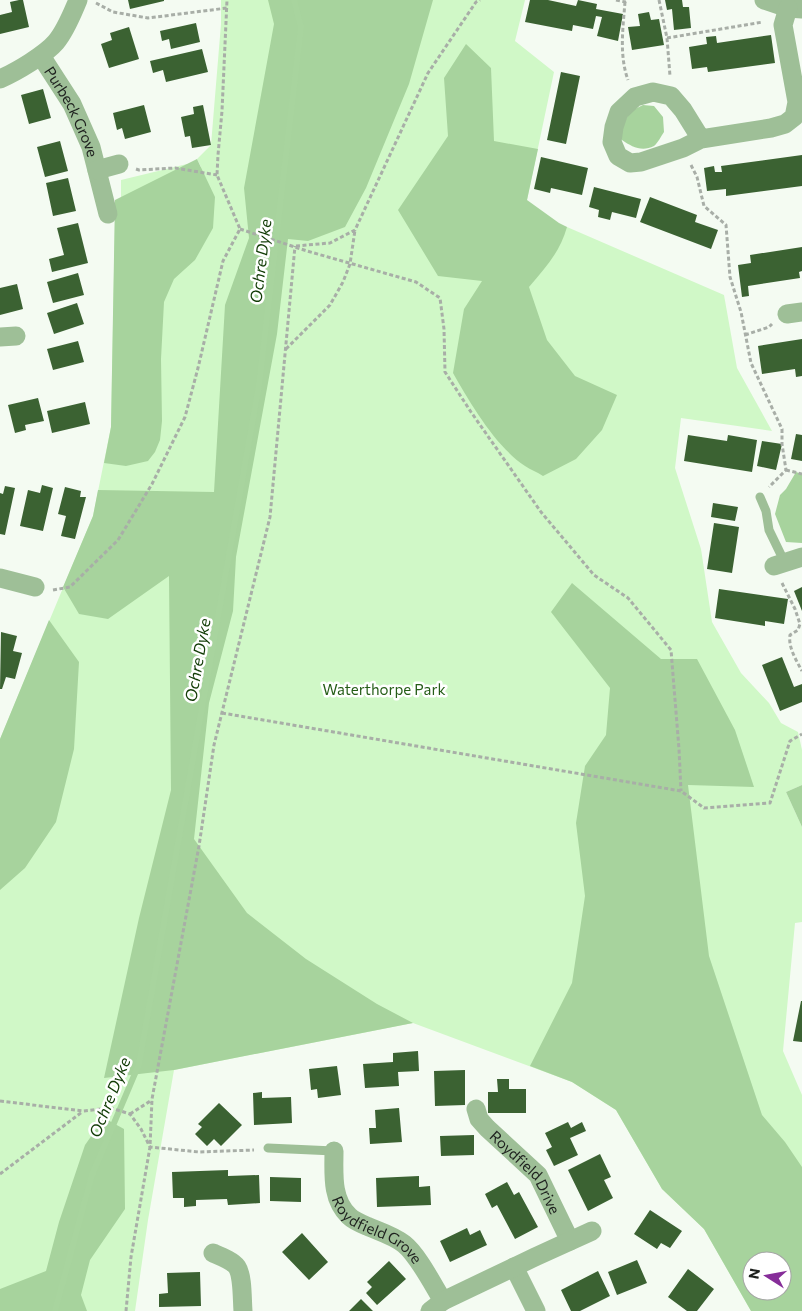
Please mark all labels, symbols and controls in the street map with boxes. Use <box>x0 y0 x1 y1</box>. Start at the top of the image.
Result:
street label: Purbeck Grove <box>41 63 102 159</box>
water label: Ochre Dyke <box>245 217 275 304</box>
water label: Ochre Dyke <box>180 616 214 703</box>
park label: Waterthorpe Park <box>322 680 446 698</box>
water label: Ochre Dyke <box>84 1054 134 1140</box>
street label: Roydfield Drive <box>486 1127 564 1217</box>
street label: Roydfield Grove <box>329 1193 426 1267</box>
north arrow <box>742 1251 792 1301</box>
text: N <box>744 1267 763 1280</box>

